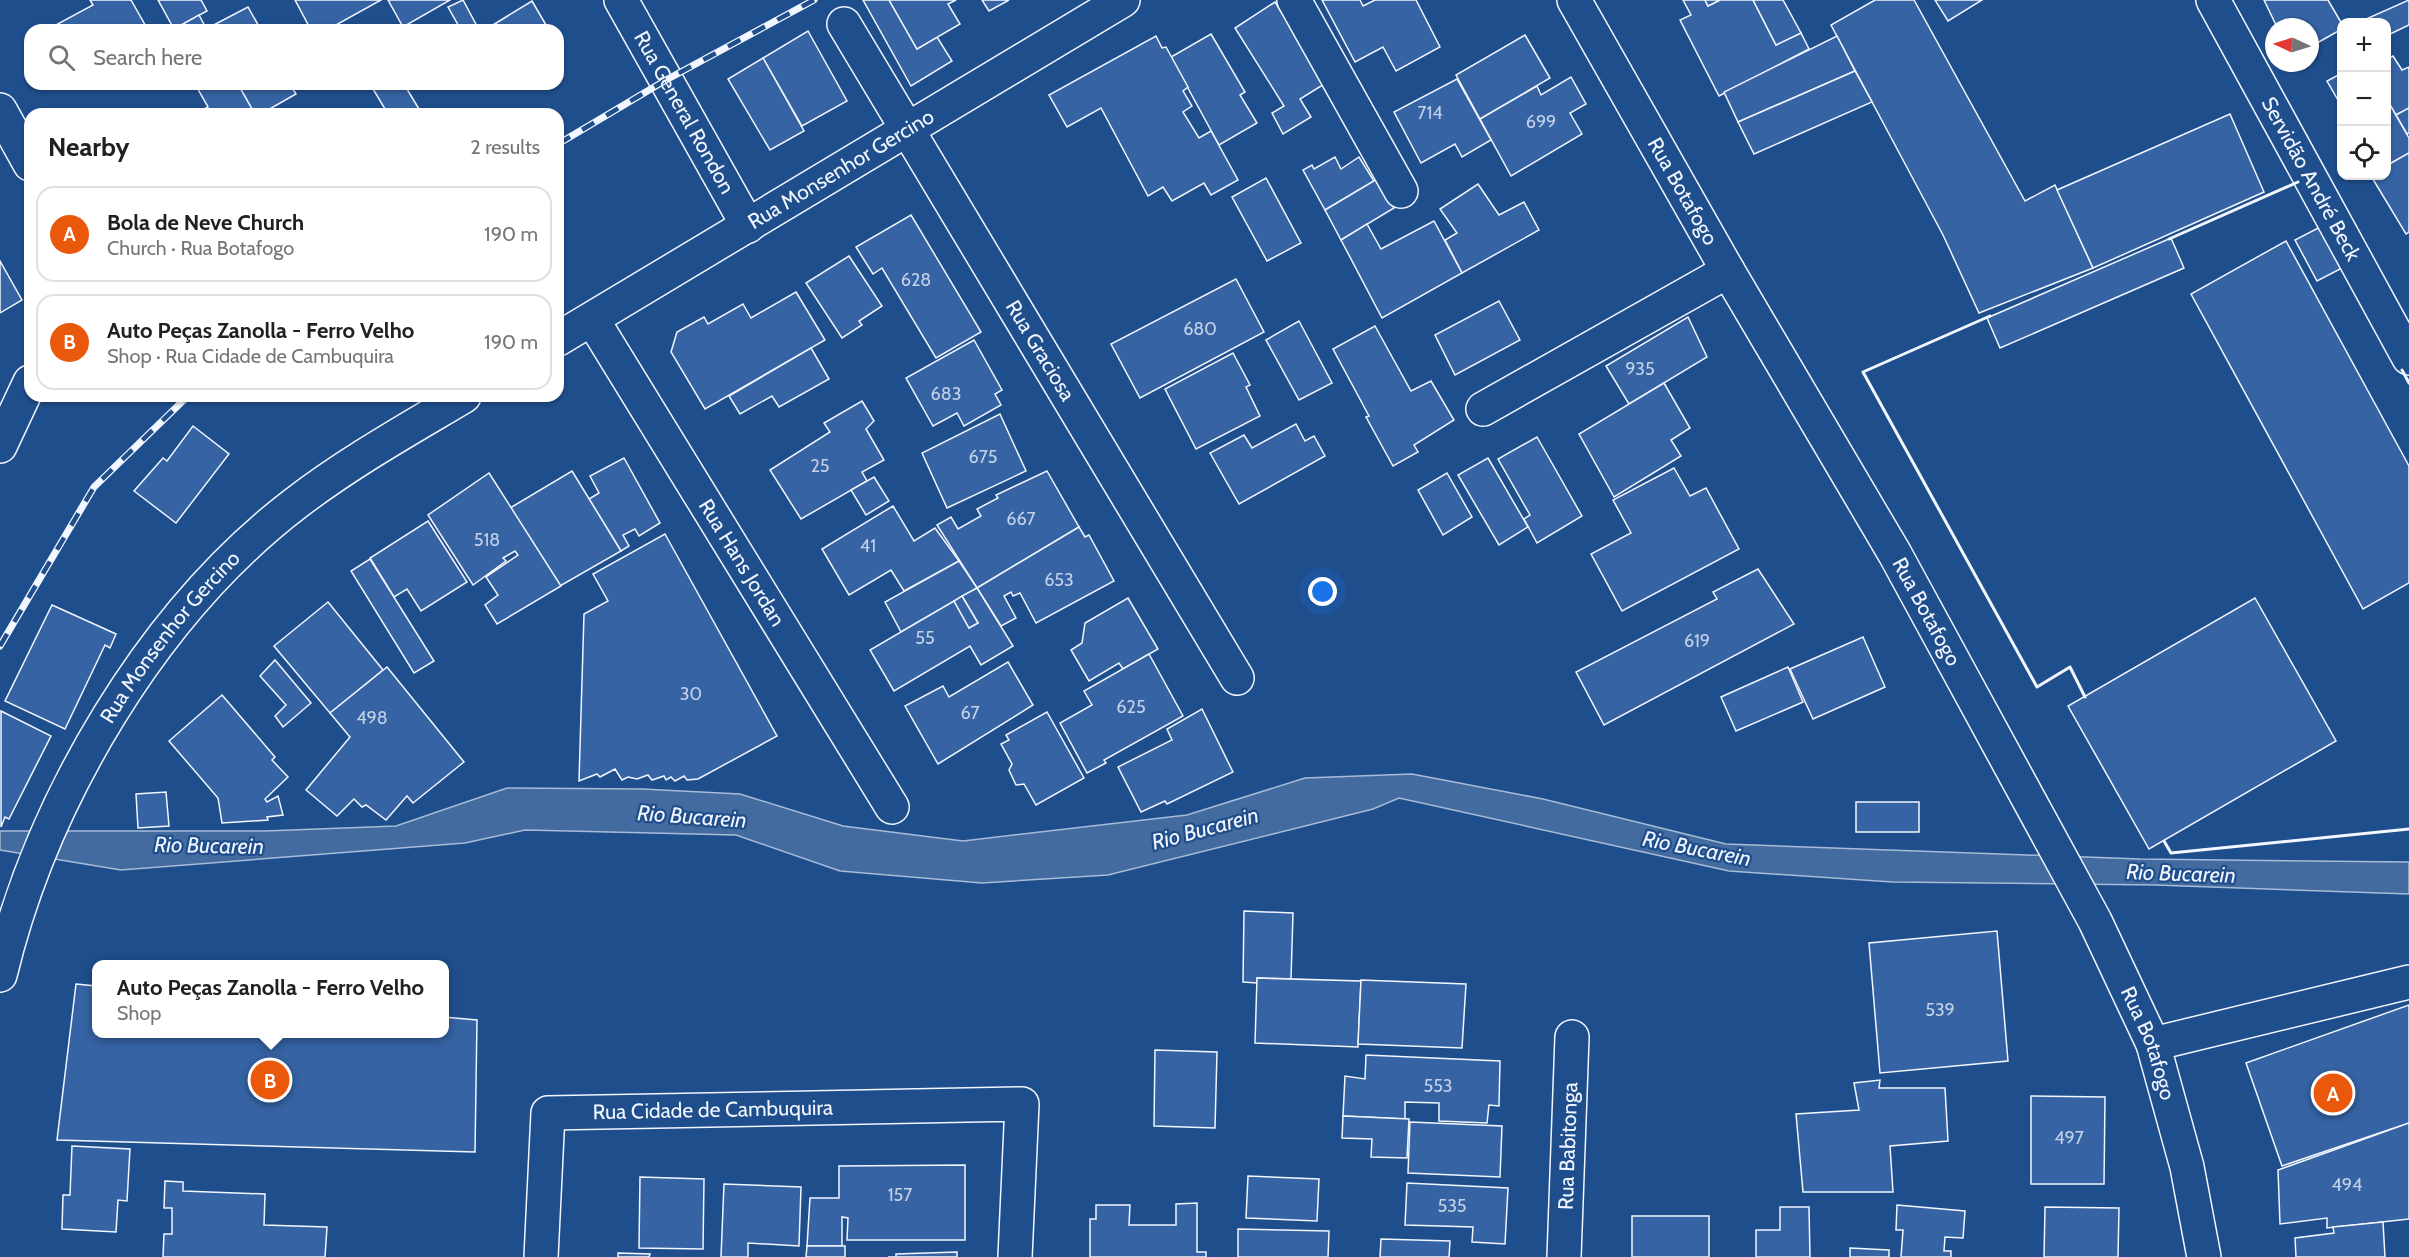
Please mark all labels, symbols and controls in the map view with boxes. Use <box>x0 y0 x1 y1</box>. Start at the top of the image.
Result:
north arrow <box>2265 18 2319 72</box>
map controls <box>2337 18 2391 180</box>
button: + <box>2337 18 2391 72</box>
search box <box>24 24 564 90</box>
street label: Rua General Rondon <box>629 27 740 198</box>
icon: search <box>45 41 78 74</box>
text: Search here <box>93 44 202 71</box>
button: − <box>2337 72 2391 126</box>
street label: Servidão André Beck <box>2256 92 2367 265</box>
house number: 714 <box>1417 102 1443 124</box>
street label: Rua Monsenhor Gercino <box>743 103 938 234</box>
house number: 699 <box>1526 111 1556 133</box>
button: locate <box>2337 126 2391 180</box>
text: Nearby <box>48 131 129 163</box>
street label: Rua Botafogo <box>1643 133 1724 249</box>
text: 2 results <box>470 135 540 159</box>
text: Bola de Neve Church <box>107 209 304 236</box>
text: A <box>63 222 76 246</box>
text: 190 m <box>484 222 538 246</box>
text: Church · Rua Botafogo <box>107 236 294 260</box>
house number: 628 <box>901 269 931 291</box>
street label: Rua Graciosa <box>1001 295 1081 405</box>
text: Auto Peças Zanolla - Ferro Velho <box>107 317 414 344</box>
house number: 680 <box>1183 318 1217 340</box>
text: B <box>63 330 76 354</box>
text: 190 m <box>484 330 538 354</box>
text: Shop · Rua Cidade de Cambuquira <box>107 344 394 368</box>
house number: 935 <box>1625 358 1655 380</box>
house number: 683 <box>931 383 961 405</box>
house number: 675 <box>969 446 997 468</box>
house number: 25 <box>810 455 830 477</box>
street label: Rua Hans Jordan <box>694 494 791 631</box>
house number: 667 <box>1006 508 1036 530</box>
house number: 518 <box>474 529 500 551</box>
house number: 41 <box>860 535 876 557</box>
street label: Rua Monsenhor Gercino <box>95 545 245 728</box>
street label: Rua Botafogo <box>1887 553 1966 670</box>
house number: 653 <box>1044 569 1074 591</box>
your location <box>1308 577 1337 606</box>
house number: 55 <box>915 627 935 649</box>
house number: 619 <box>1684 630 1710 652</box>
house number: 30 <box>680 683 702 705</box>
house number: 625 <box>1116 696 1146 718</box>
house number: 67 <box>960 702 980 724</box>
house number: 498 <box>356 707 388 729</box>
water label: Rio Bucarein <box>636 799 748 834</box>
water label: Rio Bucarein <box>1149 801 1262 856</box>
water label: Rio Bucarein <box>1640 825 1753 872</box>
water label: Rio Bucarein <box>154 831 264 860</box>
water label: Rio Bucarein <box>2126 858 2236 889</box>
popup <box>92 960 449 1038</box>
text: Auto Peças Zanolla - Ferro Velho <box>117 974 424 1001</box>
street label: Rua Botafogo <box>2116 982 2181 1103</box>
house number: 539 <box>1925 999 1955 1021</box>
text: Shop <box>117 1001 161 1025</box>
pin: B <box>250 1058 290 1102</box>
pin: A <box>2314 1070 2352 1116</box>
house number: 553 <box>1423 1075 1453 1097</box>
street label: Rua Babitonga <box>1553 1082 1582 1210</box>
street label: Rua Cidade de Cambuquira <box>592 1095 833 1124</box>
house number: 497 <box>2054 1127 2084 1149</box>
house number: 494 <box>2331 1174 2363 1196</box>
house number: 157 <box>888 1184 912 1206</box>
house number: 535 <box>1437 1195 1467 1217</box>

